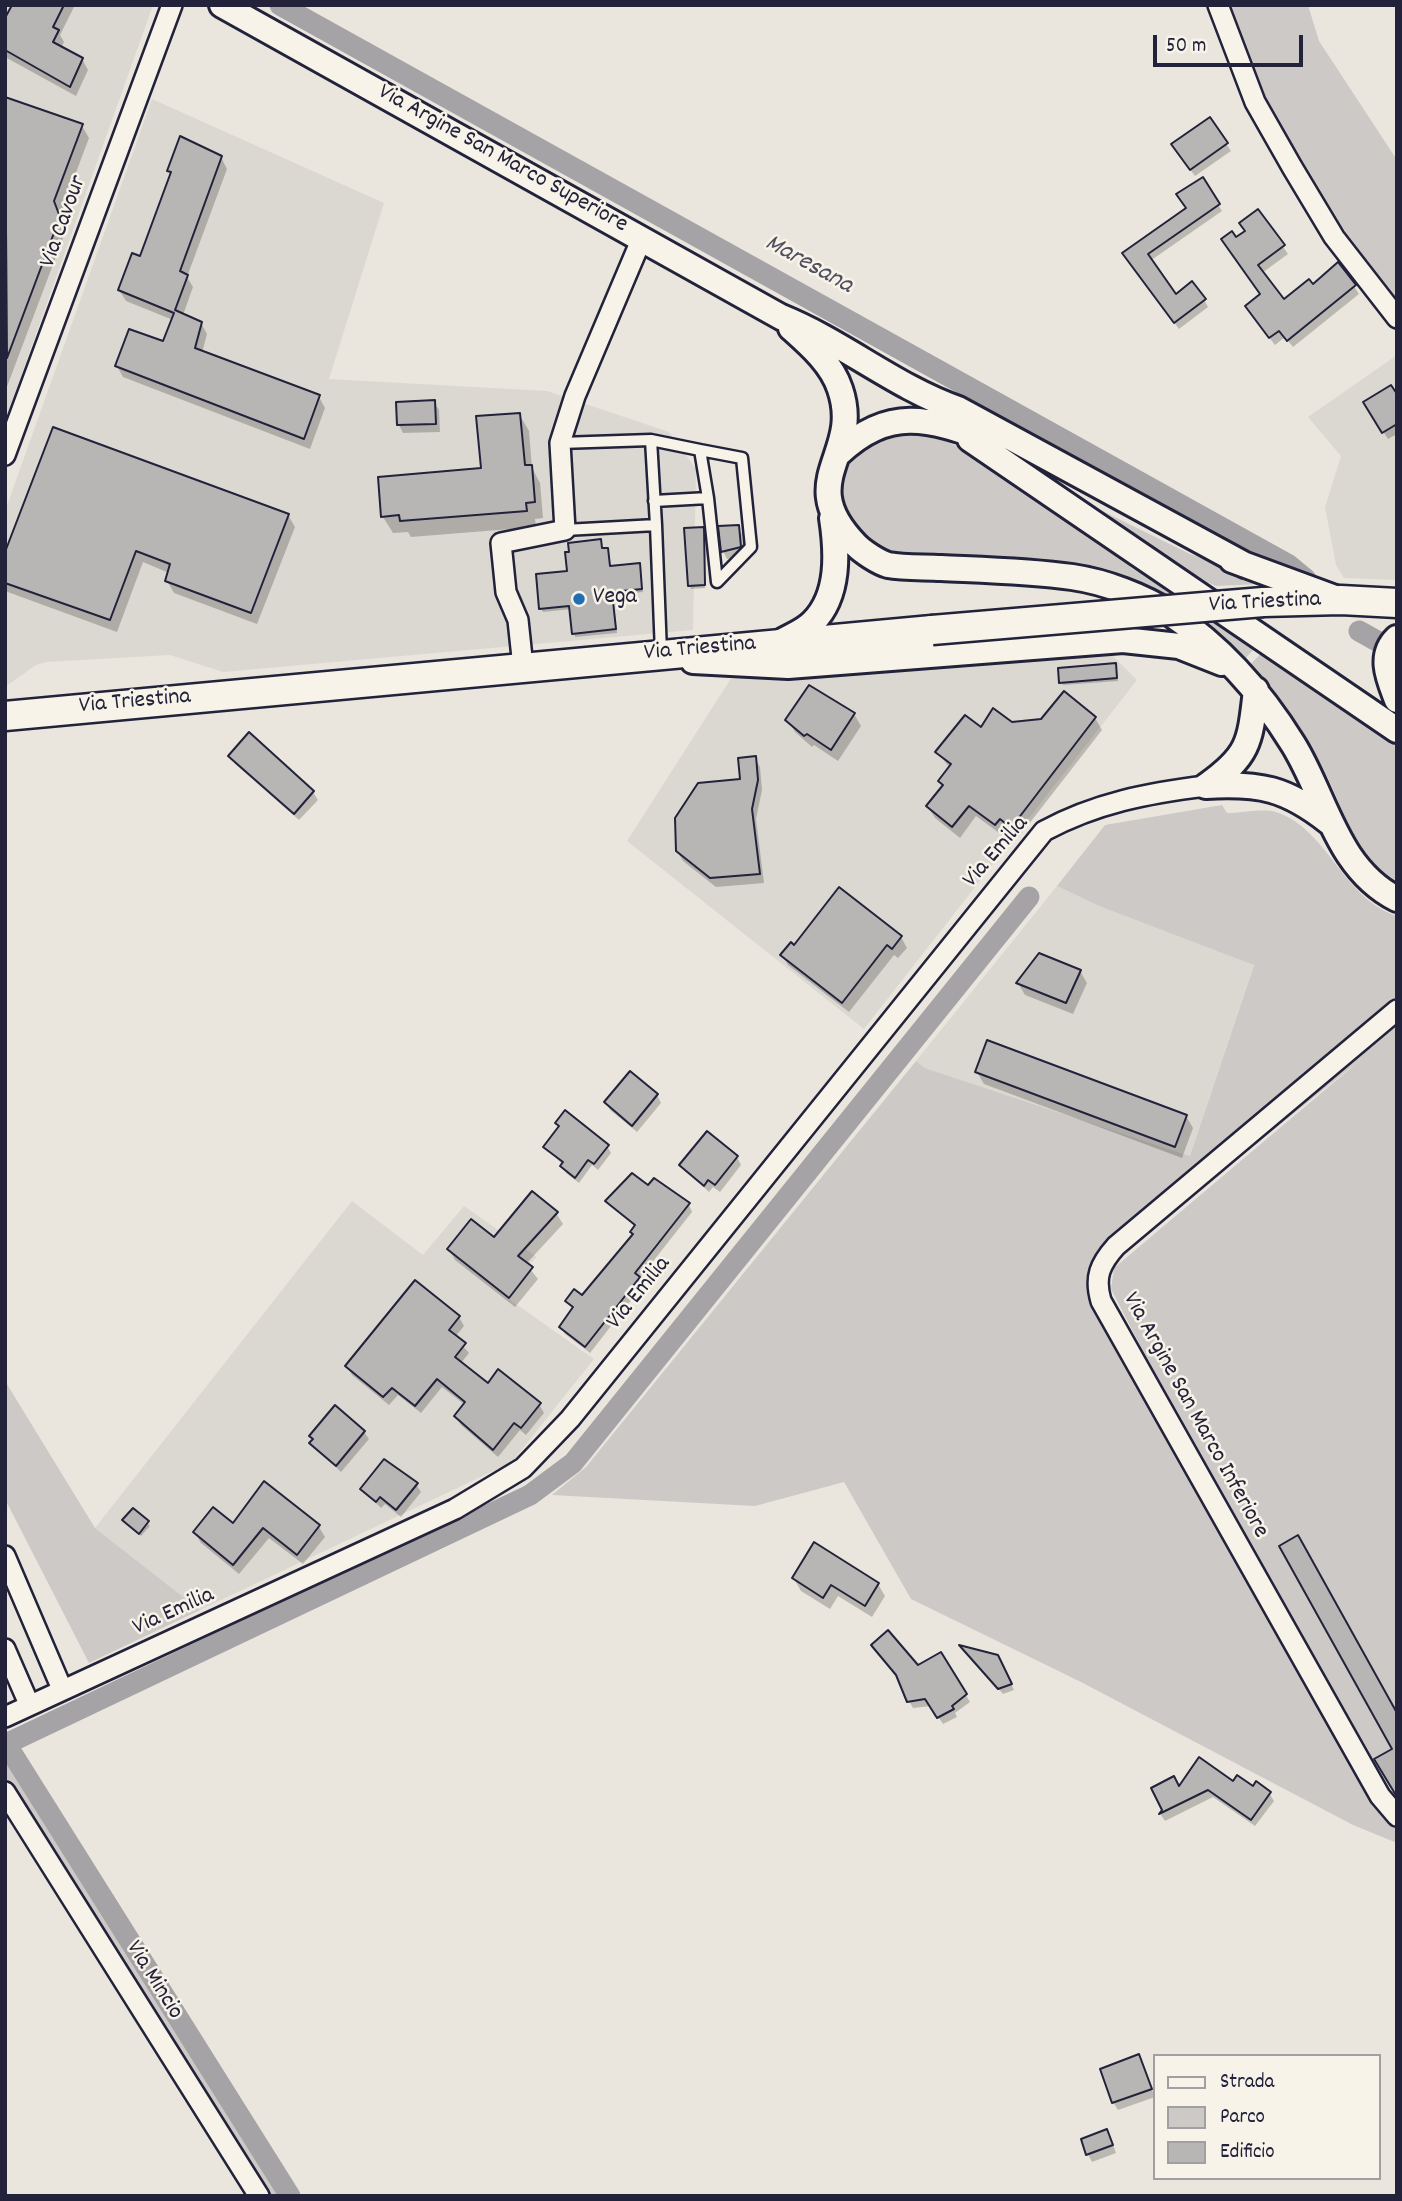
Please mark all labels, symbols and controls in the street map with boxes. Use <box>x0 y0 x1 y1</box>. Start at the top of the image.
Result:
scale bar <box>1157 21 1308 65</box>
text: 50 m <box>1166 32 1206 62</box>
street label: Via Argine San Marco Superiore <box>372 79 632 241</box>
street label: Via Cavour <box>35 172 95 272</box>
water label: Maresana <box>759 229 857 303</box>
place label: Vega <box>593 585 637 613</box>
street label: Via Triestina <box>1208 587 1322 621</box>
marker: Vega <box>571 591 587 607</box>
street label: Via Triestina <box>643 631 757 669</box>
street label: Via Triestina <box>78 684 192 722</box>
street label: Via Emilia <box>958 811 1036 895</box>
street label: Via Emilia <box>602 1252 678 1336</box>
street label: Via Argine San Marco Inferiore <box>1114 1288 1274 1544</box>
street label: Via Emilia <box>129 1582 219 1644</box>
street label: Via Mincio <box>118 1936 188 2026</box>
legend <box>1154 2054 1381 2180</box>
text: Strada <box>1220 2068 1274 2098</box>
text: Parco <box>1220 2103 1265 2133</box>
text: Edificio <box>1220 2138 1275 2168</box>

